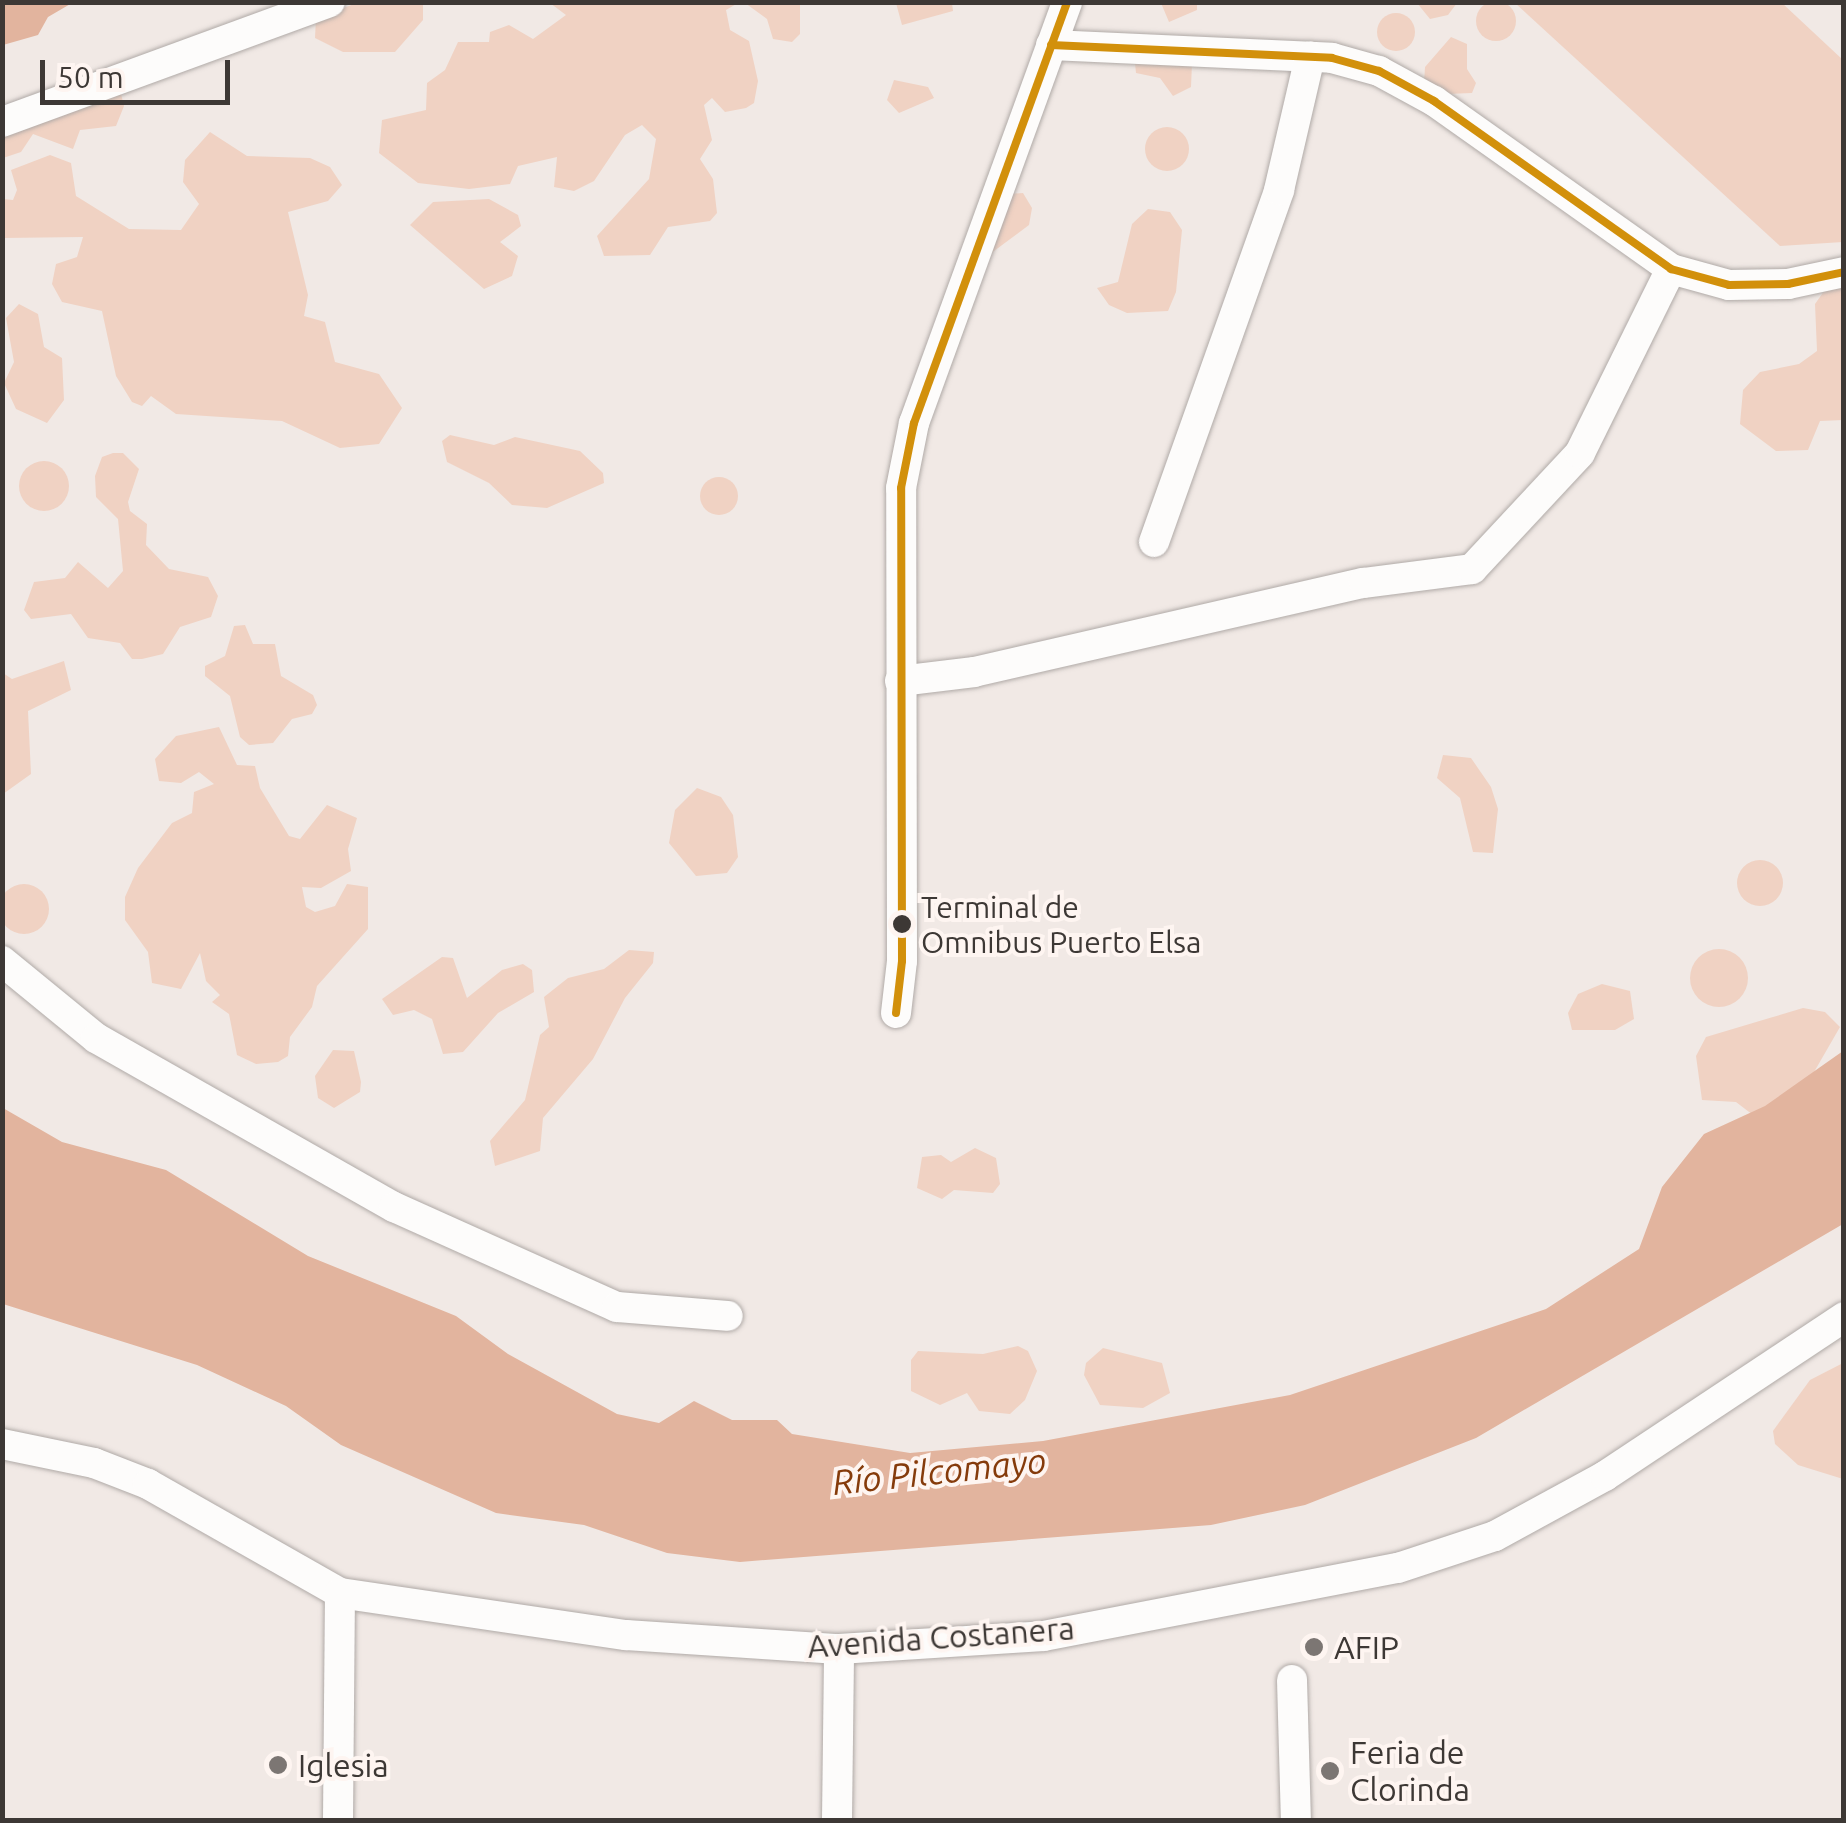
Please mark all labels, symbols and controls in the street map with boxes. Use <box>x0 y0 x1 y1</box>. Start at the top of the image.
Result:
scale bar <box>45 40 235 102</box>
text: 50 m <box>57 60 124 94</box>
place label: Terminal de Omnibus Puerto Elsa <box>921 889 1201 960</box>
marker: Terminal de Omnibus Puerto Elsa <box>892 914 912 934</box>
water label: Río Pilcomayo <box>830 1439 1048 1503</box>
street label: Avenida Costanera <box>806 1609 1076 1665</box>
place label: AFIP <box>1334 1628 1399 1666</box>
marker: AFIP <box>1303 1636 1325 1658</box>
place label: Feria de Clorinda <box>1350 1734 1470 1809</box>
place label: Iglesia <box>298 1746 389 1784</box>
marker: Iglesia <box>267 1754 289 1776</box>
marker: Feria de Clorinda <box>1319 1760 1341 1782</box>

